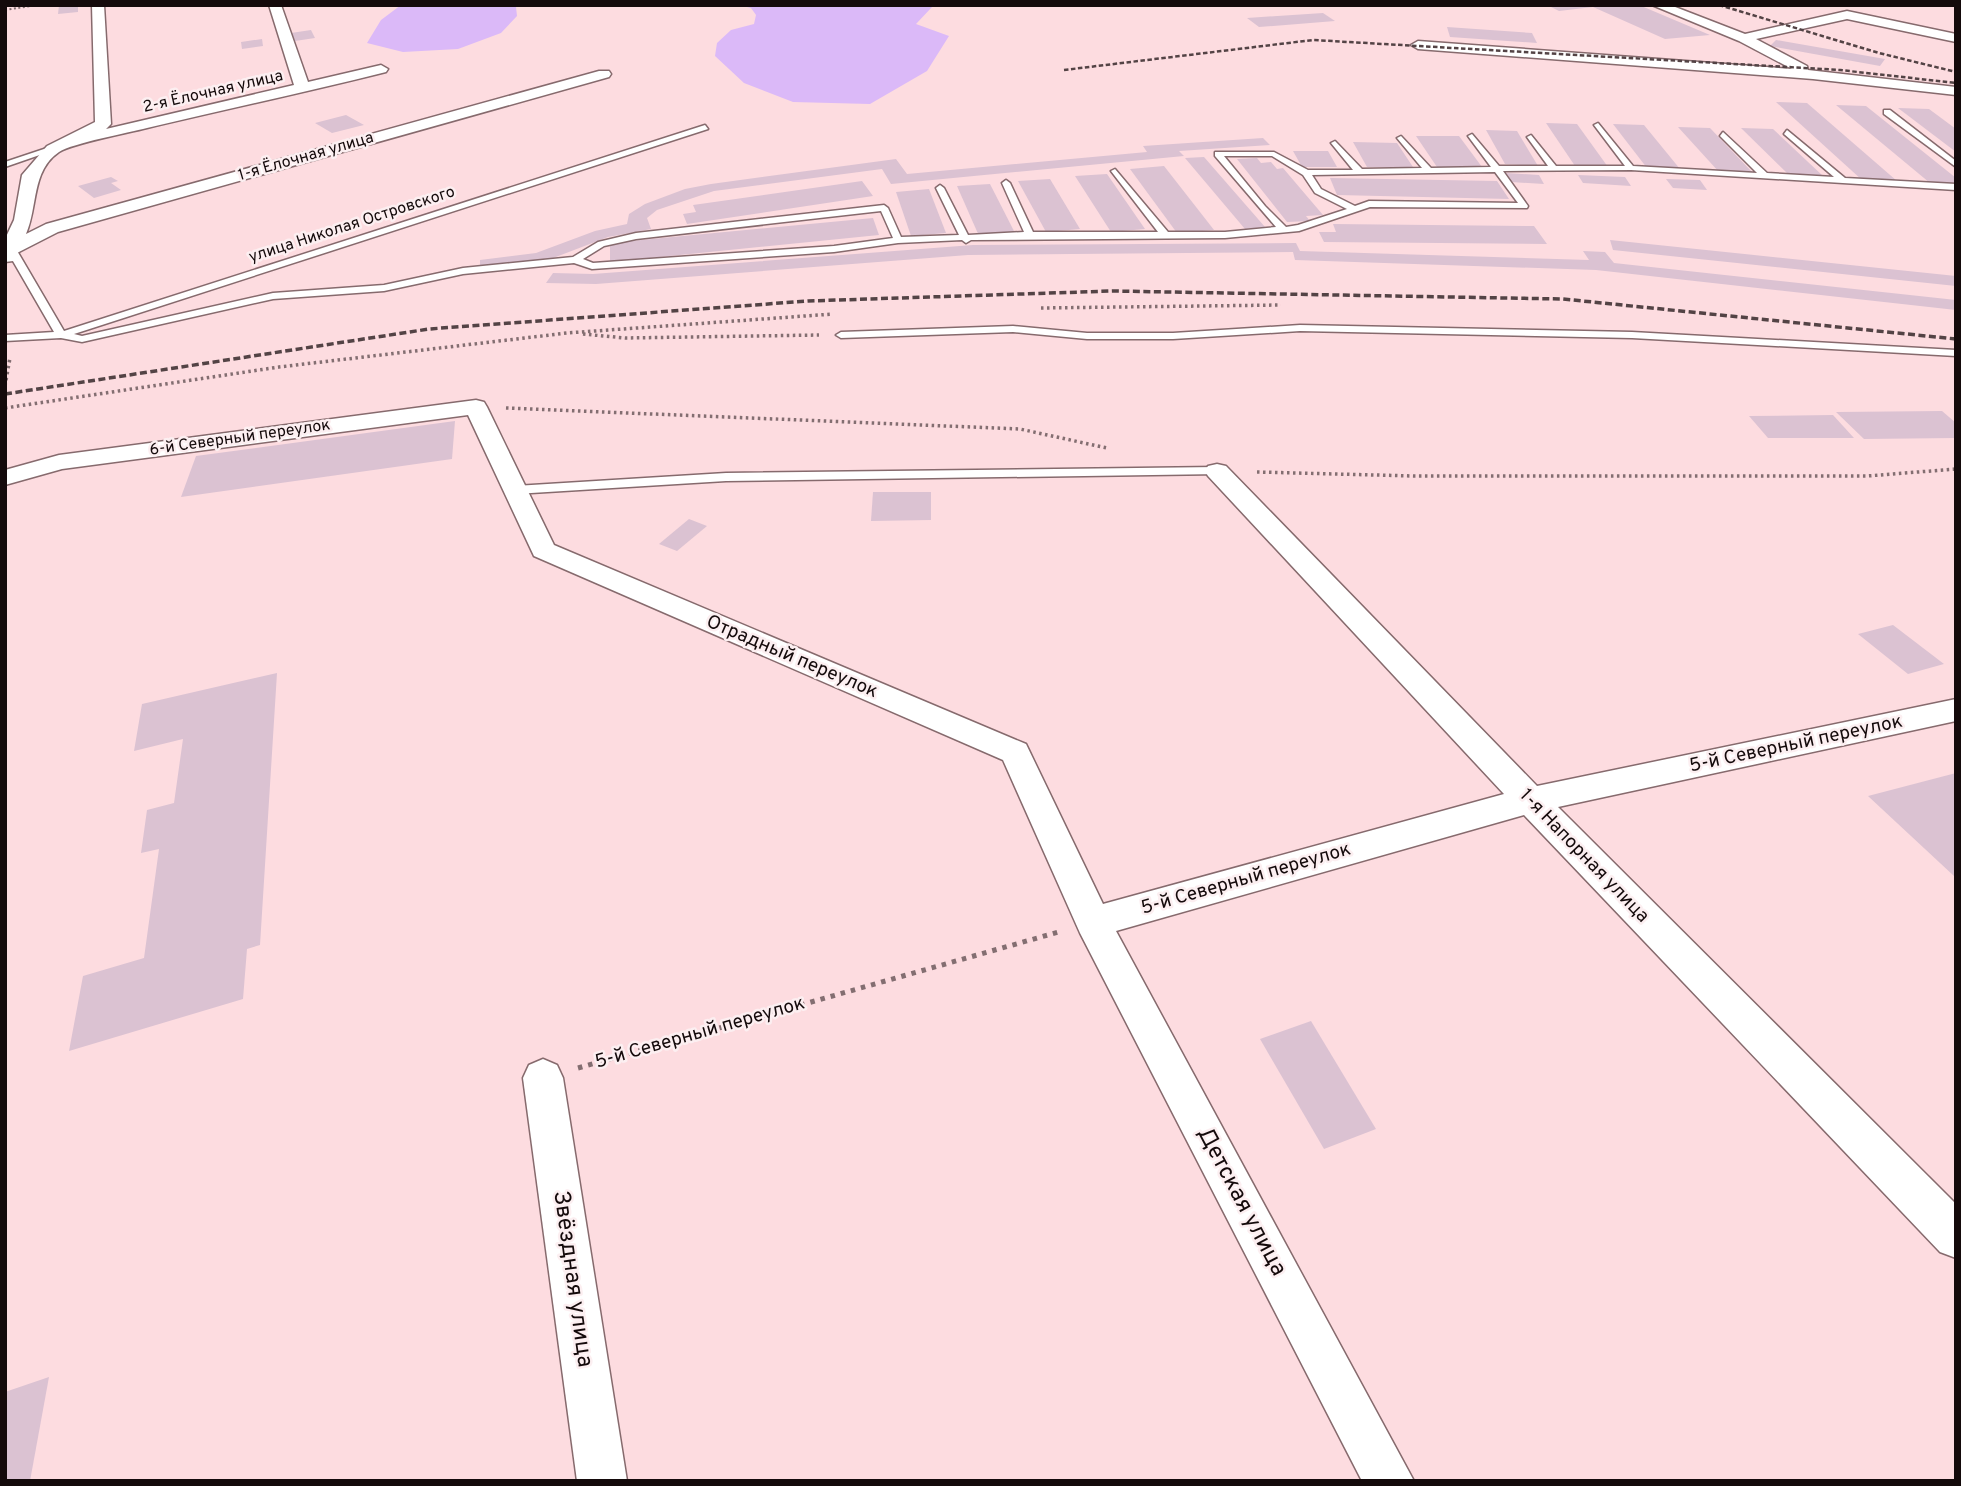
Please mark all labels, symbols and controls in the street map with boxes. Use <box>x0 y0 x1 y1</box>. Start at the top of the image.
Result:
street label: 2-я Ёлочная улица <box>141 64 285 118</box>
street label: 1-я Ёлочная улица <box>235 126 376 186</box>
street label: улица Николая Островского <box>246 182 458 268</box>
street label: 6-й Северный переулок <box>148 415 332 461</box>
street label: Отрадный переулок <box>703 610 882 704</box>
street label: 5-й Северный переулок <box>1687 710 1905 778</box>
street label: 1-я Напорная улица <box>1514 784 1654 928</box>
street label: 5-й Северный переулок <box>1138 837 1354 920</box>
street label: 5-й Северный переулок <box>592 991 808 1074</box>
street label: Детская улица <box>1190 1123 1292 1281</box>
street label: Звёздная улица <box>545 1189 599 1369</box>

